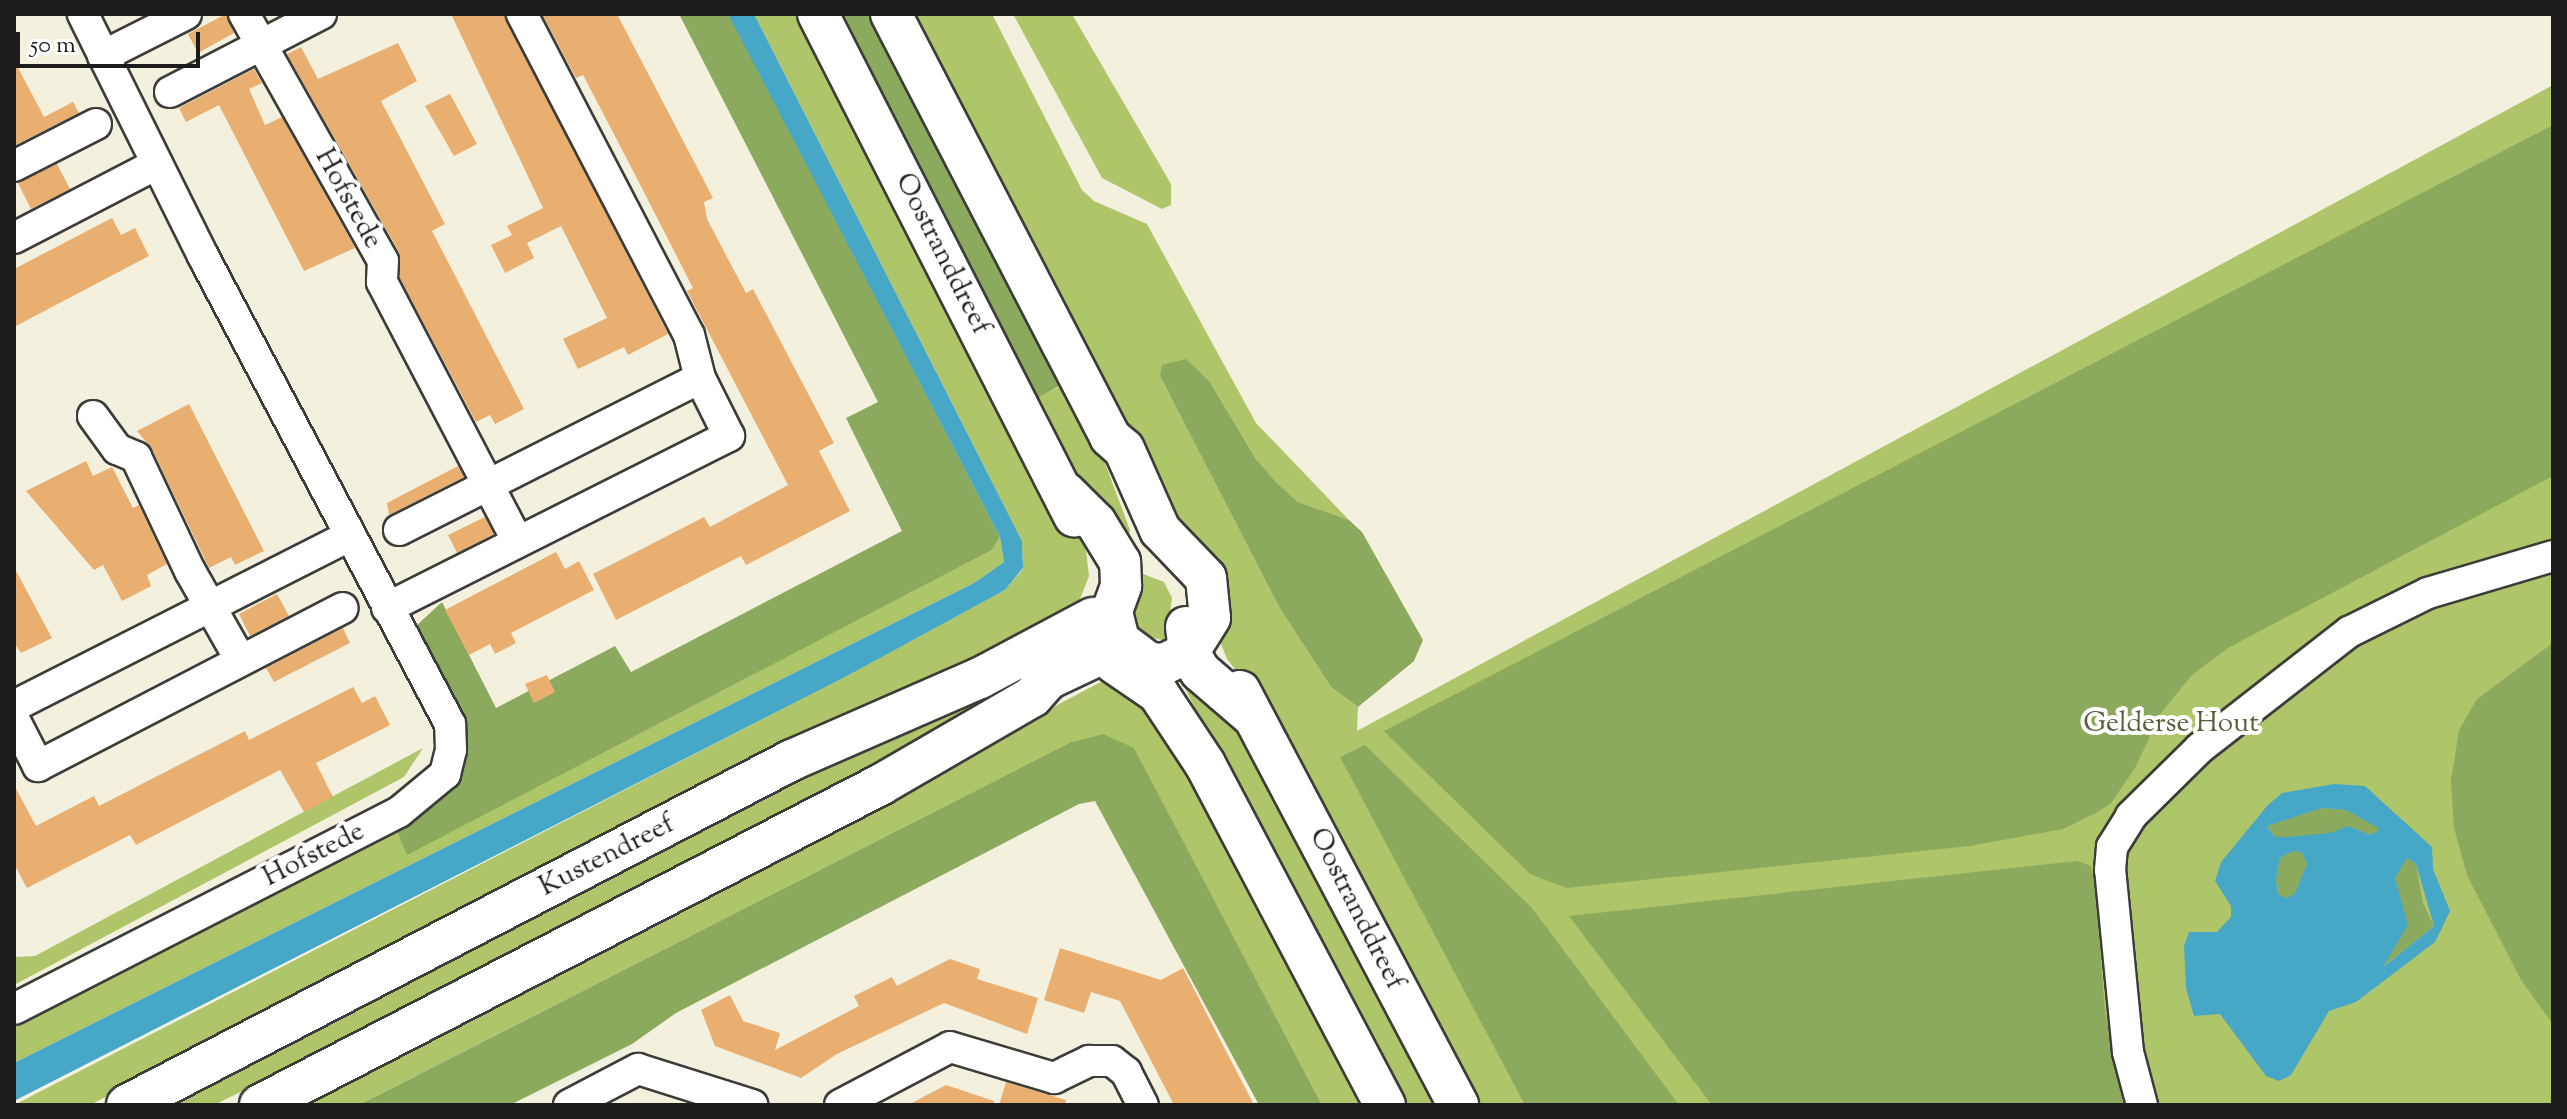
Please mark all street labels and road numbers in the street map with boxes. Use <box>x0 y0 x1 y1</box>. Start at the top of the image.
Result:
street label: Hofstede <box>307 143 389 255</box>
street label: Oostranddreef <box>887 168 997 340</box>
street label: Kustendreef <box>534 808 680 904</box>
street label: Hofstede <box>258 815 370 895</box>
street label: Oostranddreef <box>1301 823 1411 995</box>

